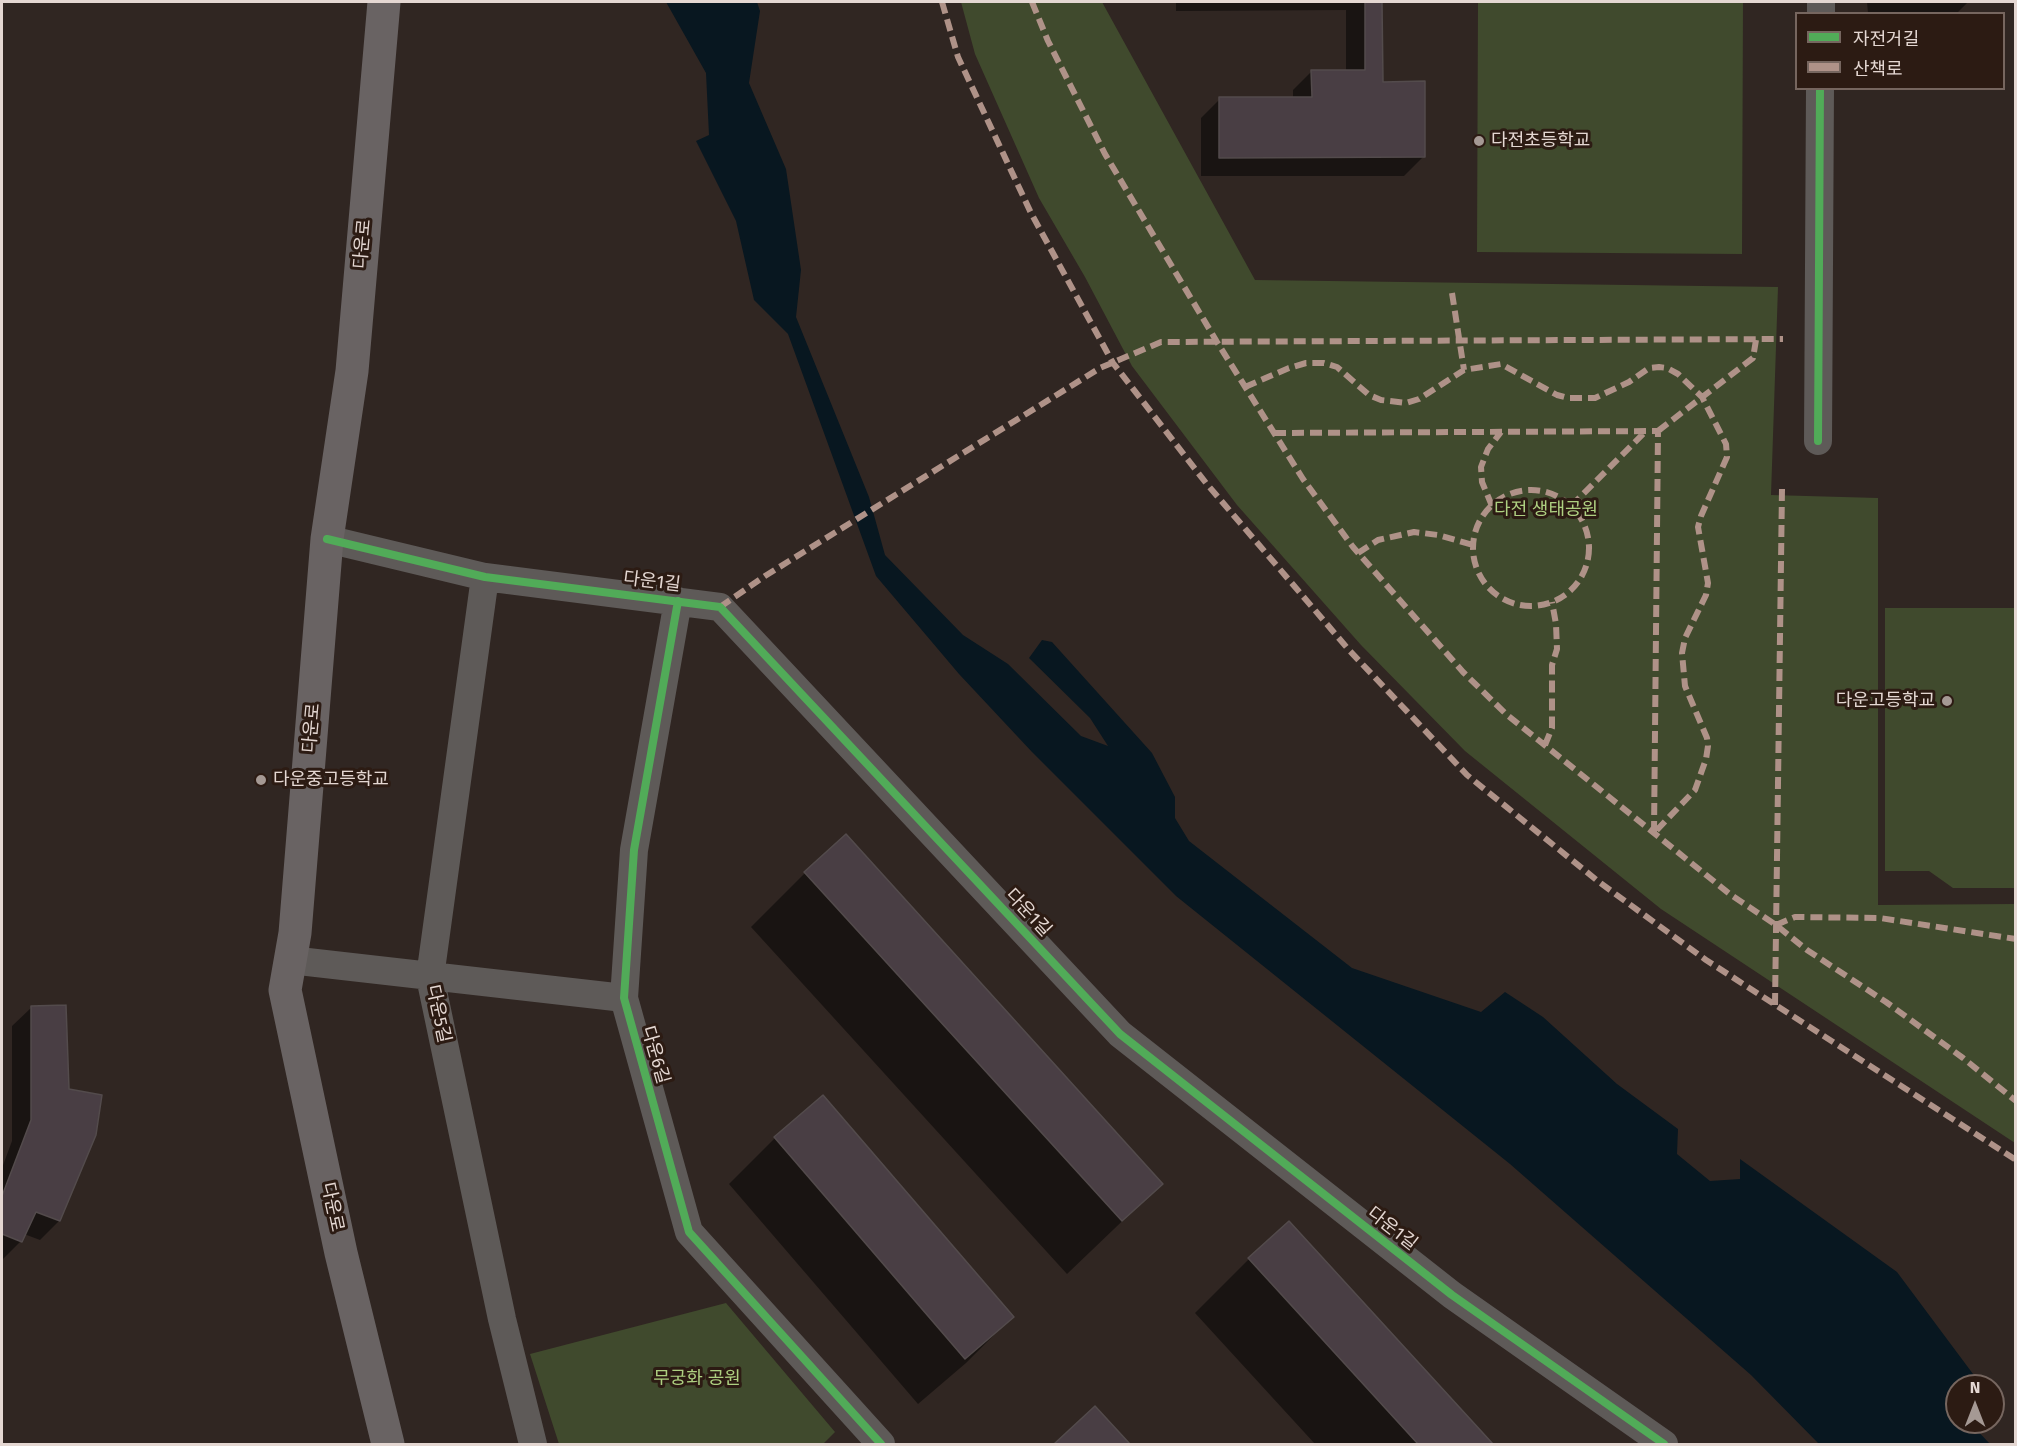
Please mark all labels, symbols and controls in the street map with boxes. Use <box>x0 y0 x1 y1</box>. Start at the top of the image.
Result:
legend <box>1795 12 2005 90</box>
text: 자전거길 <box>1853 28 1919 50</box>
text: 산책로 <box>1853 58 1903 80</box>
place label: 다전초등학교 <box>1491 130 1590 152</box>
marker: 다전초등학교 <box>1472 134 1486 148</box>
street label: 다운로 <box>350 218 376 270</box>
park label: 다전 생태공원 <box>1494 499 1598 521</box>
street label: 다운1길 <box>622 568 682 596</box>
place label: 다운고등학교 <box>1836 690 1935 712</box>
marker: 다운고등학교 <box>1940 694 1954 708</box>
street label: 다운로 <box>299 702 325 754</box>
place label: 다운중고등학교 <box>273 769 389 791</box>
marker: 다운중고등학교 <box>254 773 268 787</box>
street label: 다운1길 <box>1001 885 1055 941</box>
street label: 다운5길 <box>421 983 455 1045</box>
street label: 다운6길 <box>636 1024 674 1086</box>
street label: 다운로 <box>316 1180 348 1234</box>
street label: 다운1길 <box>1363 1203 1421 1255</box>
park label: 무궁화 공원 <box>653 1368 741 1390</box>
north arrow <box>1945 1374 2005 1434</box>
text: N <box>1970 1378 1980 1397</box>

